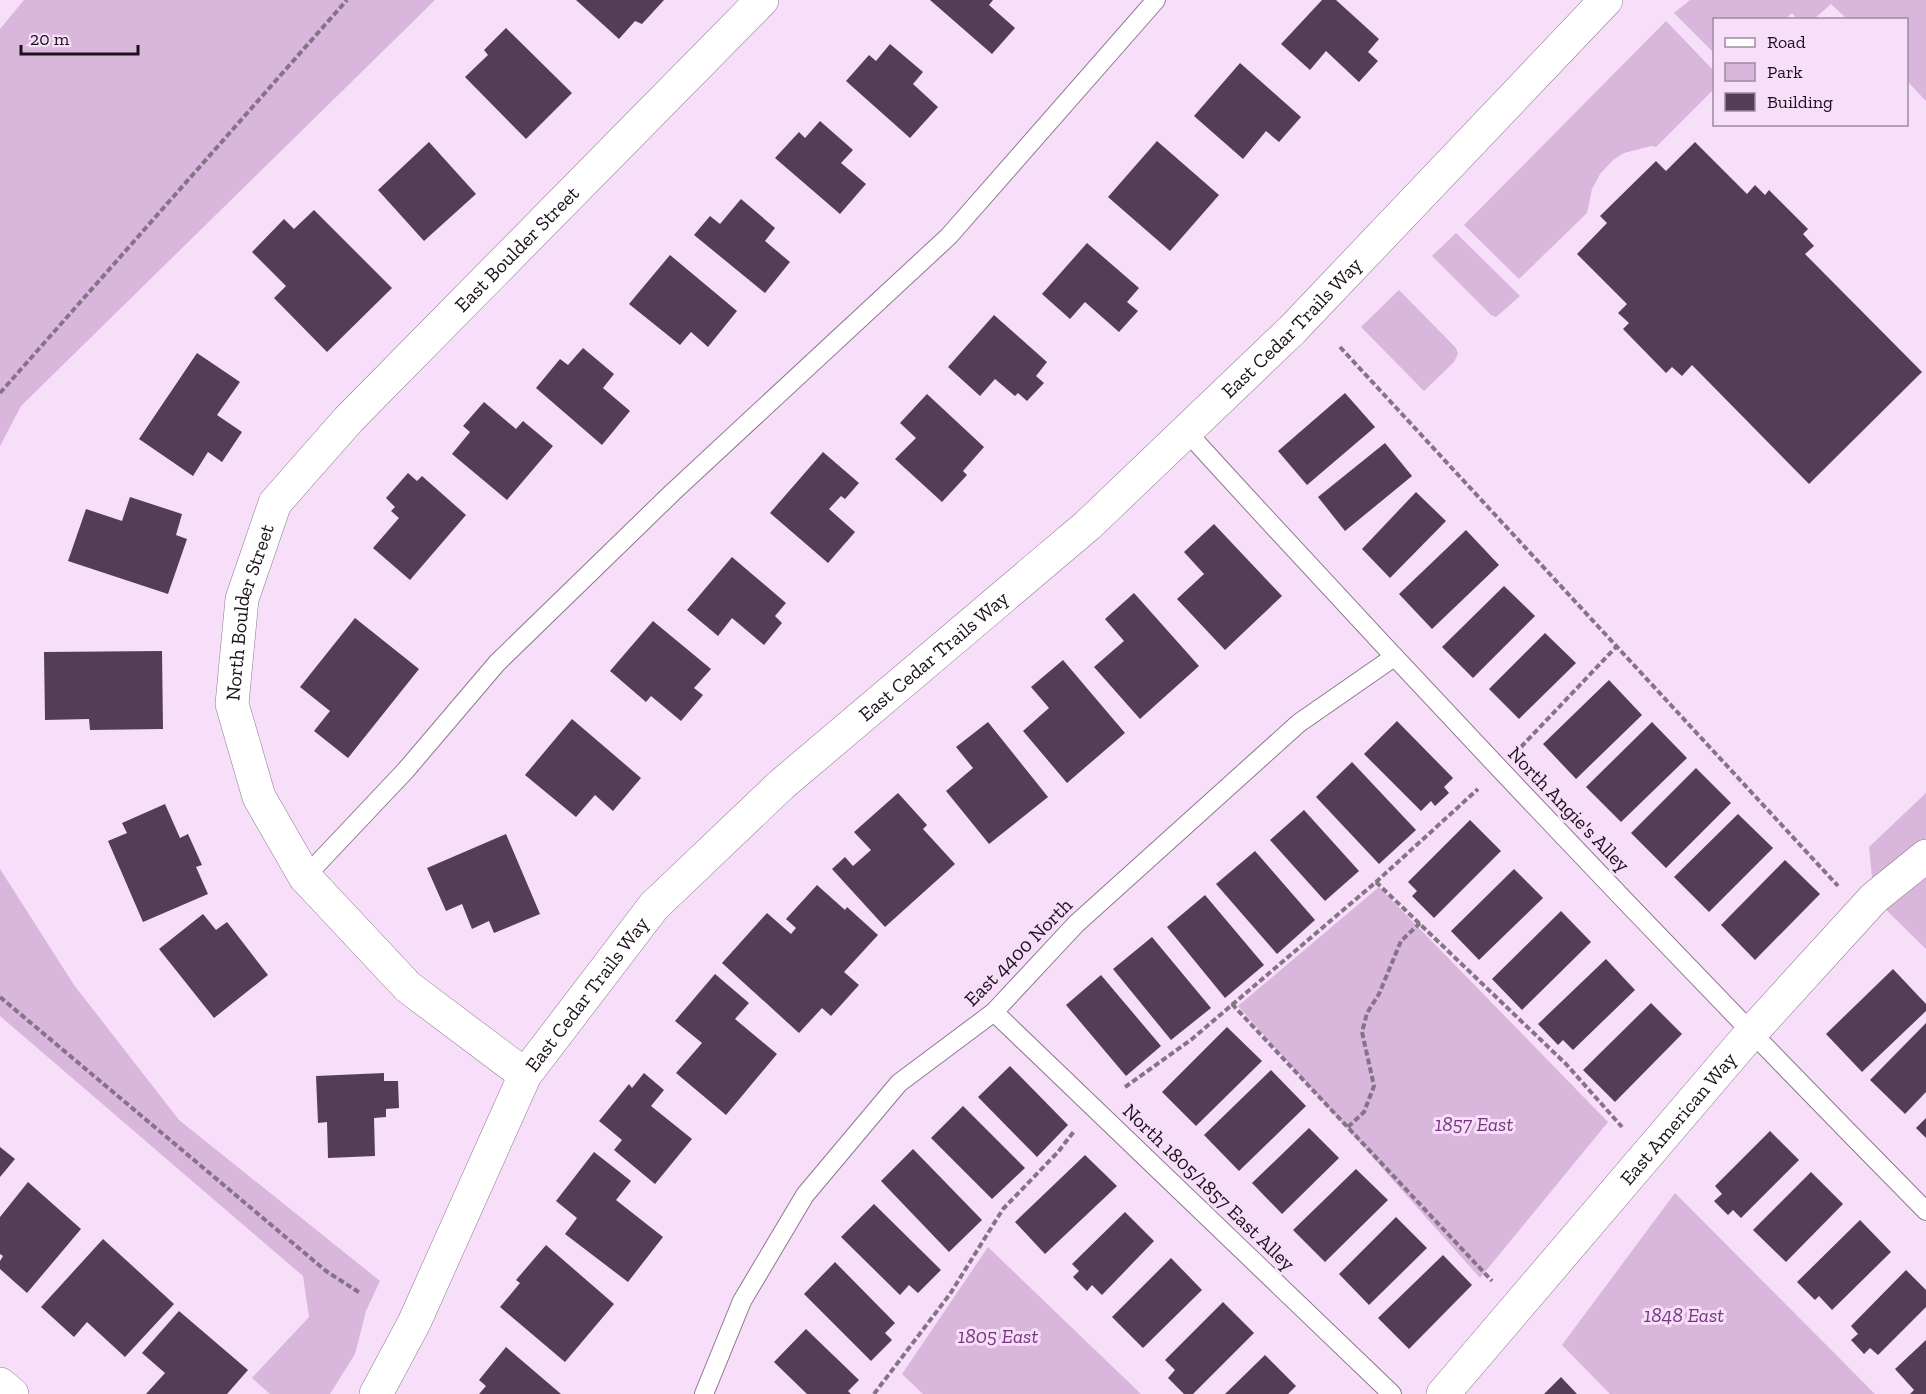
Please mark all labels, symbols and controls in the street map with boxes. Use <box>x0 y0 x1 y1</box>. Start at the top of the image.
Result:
scale bar <box>21 18 138 56</box>
legend <box>1713 18 1908 126</box>
text: 20 m <box>30 28 70 50</box>
text: Road <box>1767 31 1806 53</box>
text: Park <box>1767 61 1803 83</box>
text: Building <box>1767 91 1833 113</box>
street label: East Boulder Street <box>450 181 584 317</box>
street label: East Cedar Trails Way <box>1216 252 1367 403</box>
street label: North Boulder Street <box>220 520 279 702</box>
street label: East Cedar Trails Way <box>854 585 1014 726</box>
street label: North Angie's Alley <box>1503 741 1635 877</box>
street label: East 4400 North <box>959 892 1078 1011</box>
street label: East Cedar Trails Way <box>520 911 654 1076</box>
street label: East American Way <box>1615 1047 1742 1190</box>
street label: North 1805/1857 East Alley <box>1118 1098 1301 1276</box>
park label: 1857 East <box>1435 1112 1513 1136</box>
park label: 1848 East <box>1644 1303 1724 1327</box>
park label: 1805 East <box>958 1324 1038 1348</box>

